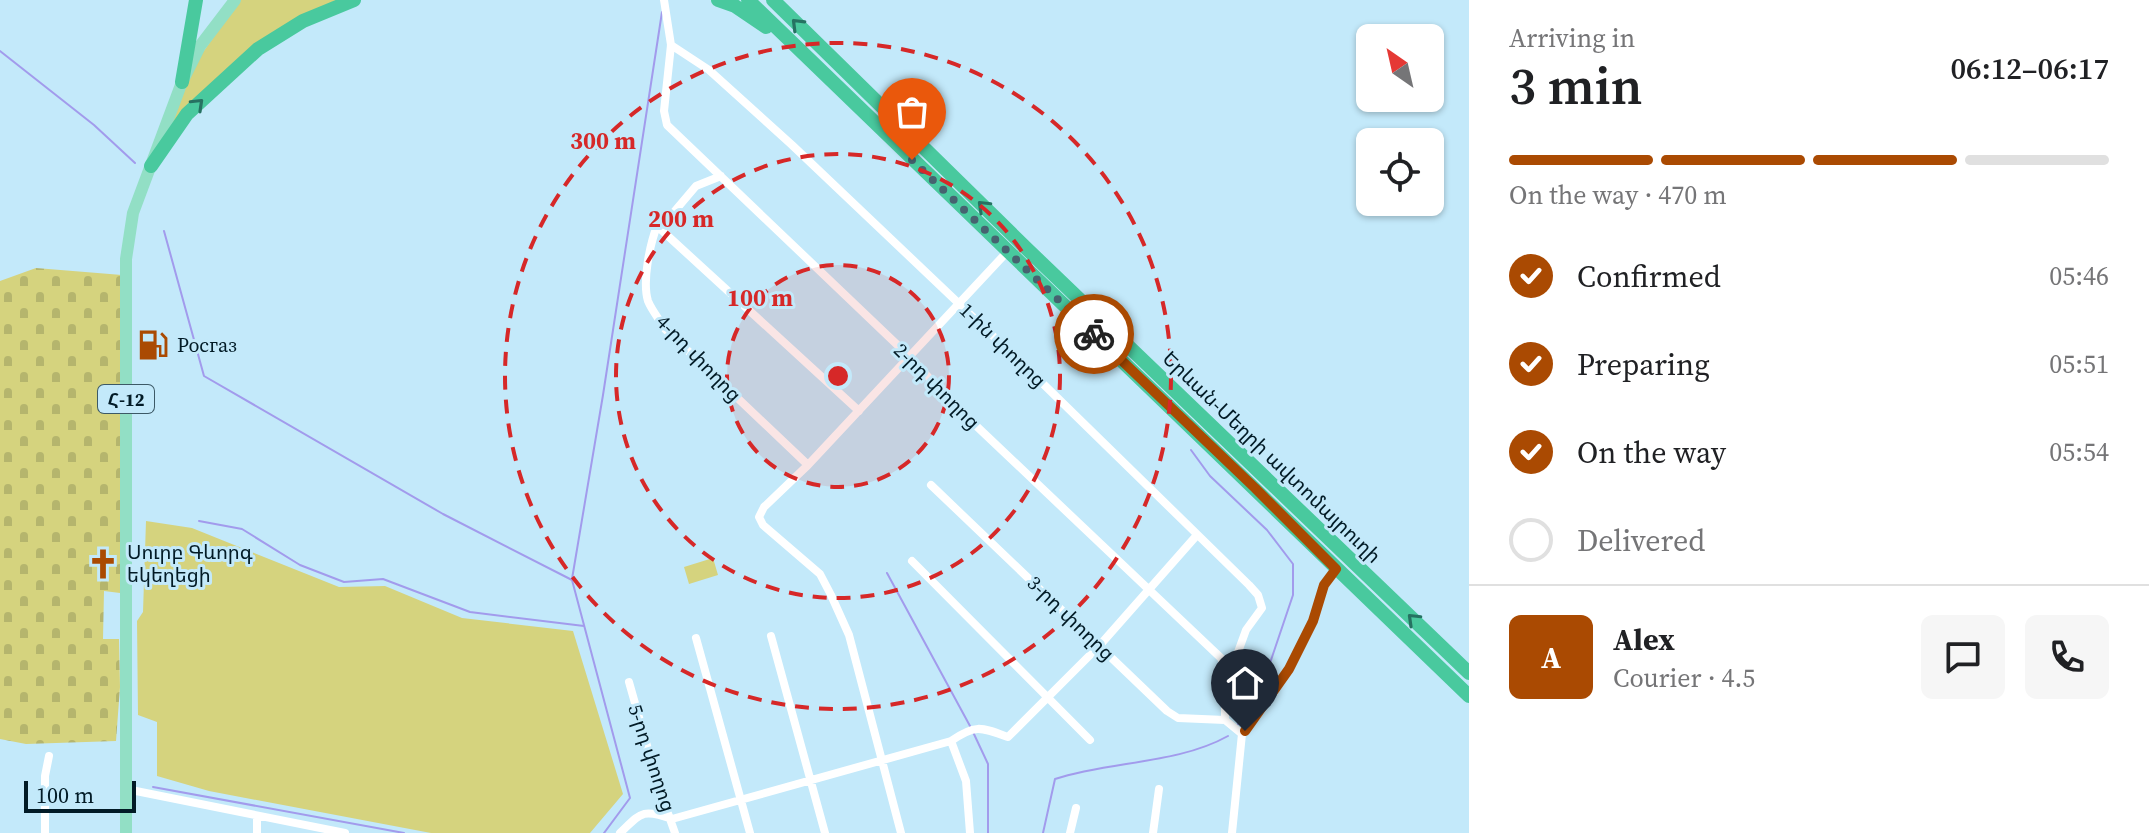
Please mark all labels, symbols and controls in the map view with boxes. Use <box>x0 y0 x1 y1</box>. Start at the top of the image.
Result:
one-way arrow <box>792 19 806 34</box>
text: Arriving in <box>1509 20 1635 56</box>
north arrow <box>1356 24 1444 112</box>
map controls <box>1356 24 1444 216</box>
text: 06:12–06:17 <box>1950 48 2109 89</box>
text: 3 min <box>1509 50 1642 121</box>
pin <box>878 78 946 160</box>
icon: bag <box>890 90 934 134</box>
one-way arrow <box>189 99 203 113</box>
text: 300 m <box>570 124 636 157</box>
button: locate <box>1356 128 1444 216</box>
text: On the way · 470 m <box>1509 177 1727 213</box>
one-way arrow <box>978 201 992 215</box>
text: 200 m <box>648 202 714 235</box>
icon: check <box>1509 254 1553 298</box>
text: Confirmed <box>1577 256 1721 297</box>
text: 05:46 <box>2049 258 2109 294</box>
text: 100 m <box>727 281 793 314</box>
courier <box>1054 294 1134 374</box>
street label: 1-ին փողոց <box>953 296 1053 394</box>
street label: 4-րդ փողոց <box>650 308 748 408</box>
icon: bike <box>1072 312 1116 356</box>
fuel station icon: Росгаз <box>136 328 170 362</box>
place label: Росгаз <box>177 331 237 359</box>
street label: 2-րդ փողոց <box>888 337 986 435</box>
icon: check <box>1509 342 1553 386</box>
text: Preparing <box>1577 344 1710 385</box>
street label: Երևան-Մեղրի ավտոմայրուղի <box>1156 345 1388 569</box>
text: 05:51 <box>2049 346 2109 382</box>
centre of rings <box>824 362 852 390</box>
road number: Հ-12 <box>98 385 154 413</box>
icon: check <box>1509 430 1553 474</box>
text: On the way <box>1577 432 1726 473</box>
text: 05:54 <box>2049 434 2109 470</box>
text: Delivered <box>1577 520 1705 561</box>
place label: Սուրբ Գևորգ եկեղեցի <box>127 538 253 589</box>
church icon: Սուրբ Գևորգ եկեղեցի <box>86 547 120 581</box>
street label: 3-րդ փողոց <box>1021 569 1121 667</box>
one-way arrow <box>1407 615 1422 629</box>
button: chat <box>1921 615 2005 699</box>
button: phone <box>2025 615 2109 699</box>
text: Alex <box>1613 619 1675 660</box>
text: A <box>1541 637 1561 678</box>
pin <box>1211 649 1279 731</box>
text: Courier · 4.5 <box>1613 660 1755 696</box>
icon: home <box>1223 661 1267 705</box>
street label: 5-րդ փողոց <box>621 701 683 815</box>
scale bar <box>24 777 136 813</box>
text: 100 m <box>36 780 94 810</box>

